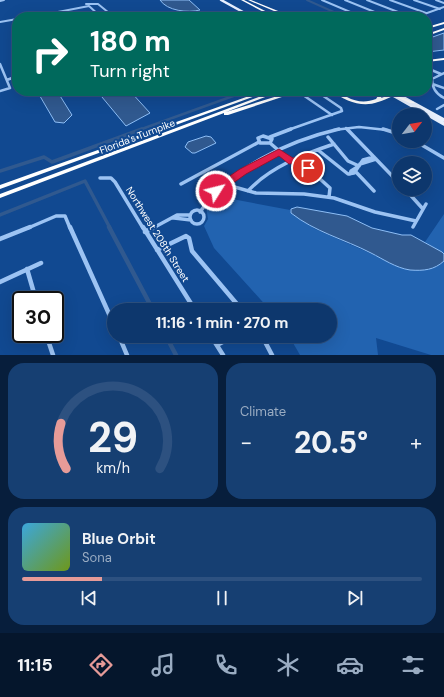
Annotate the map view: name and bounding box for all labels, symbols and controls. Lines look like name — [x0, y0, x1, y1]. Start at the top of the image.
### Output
text: 180 m — [90, 23, 171, 60]
icon: right — [24, 28, 76, 80]
text: Turn right — [90, 59, 170, 83]
north arrow — [392, 108, 432, 148]
map controls — [392, 108, 432, 196]
street label: Florida's Turnpike — [98, 116, 177, 157]
pin — [291, 151, 325, 185]
button: layers — [392, 156, 432, 196]
icon: arrive — [297, 157, 319, 179]
position arrow — [195, 170, 237, 212]
street label: Northwest 208th Street — [123, 184, 192, 284]
speed limit sign: 30 — [12, 291, 64, 343]
text: 11:16 · 1 min · 270 m — [156, 313, 288, 333]
text: Climate — [240, 403, 286, 420]
text: 29 — [88, 411, 138, 465]
text: 20.5° — [294, 423, 368, 462]
text: − — [240, 428, 252, 457]
text: + — [410, 428, 422, 457]
text: km/h — [96, 459, 130, 477]
text: Blue Orbit — [82, 529, 156, 549]
text: Sona — [82, 549, 112, 566]
icon: previous — [78, 587, 100, 609]
icon: pause — [211, 587, 233, 609]
icon: next — [344, 587, 366, 609]
icon: directions — [87, 651, 115, 679]
icon: music — [149, 651, 177, 679]
icon: phone — [212, 651, 240, 679]
icon: climate — [274, 651, 302, 679]
icon: car — [336, 651, 364, 679]
icon: filters — [399, 651, 427, 679]
text: 11:15 — [17, 653, 53, 677]

